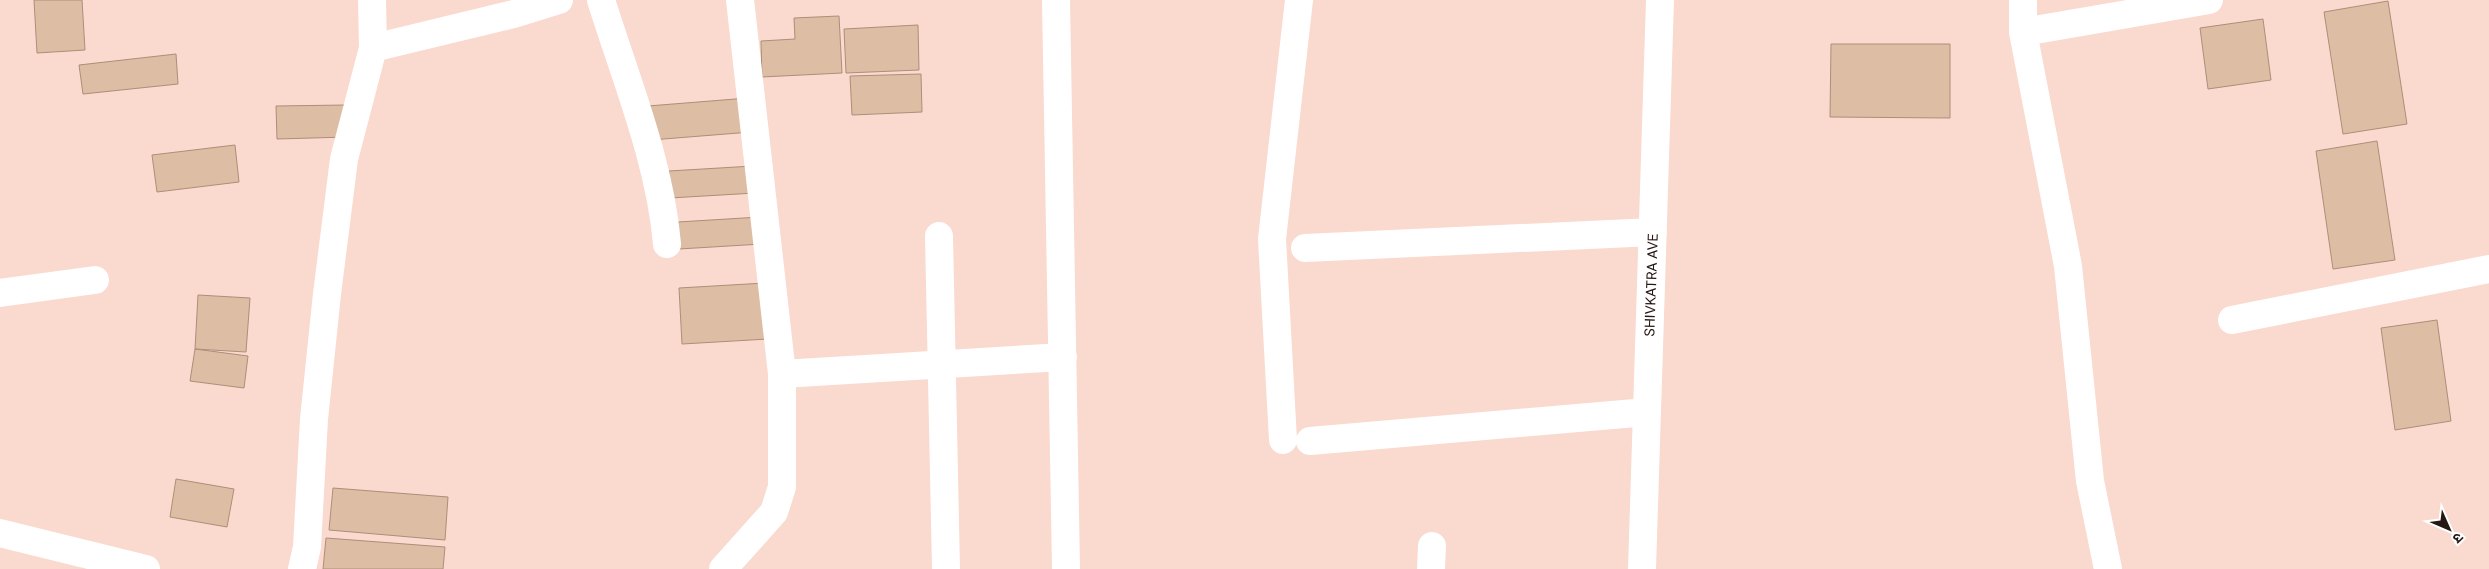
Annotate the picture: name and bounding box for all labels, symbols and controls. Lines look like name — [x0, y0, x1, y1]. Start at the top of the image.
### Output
street label: SHIVKATRA AVE — [1641, 233, 1661, 337]
north arrow — [2424, 504, 2474, 554]
text: उ — [2449, 530, 2467, 547]

